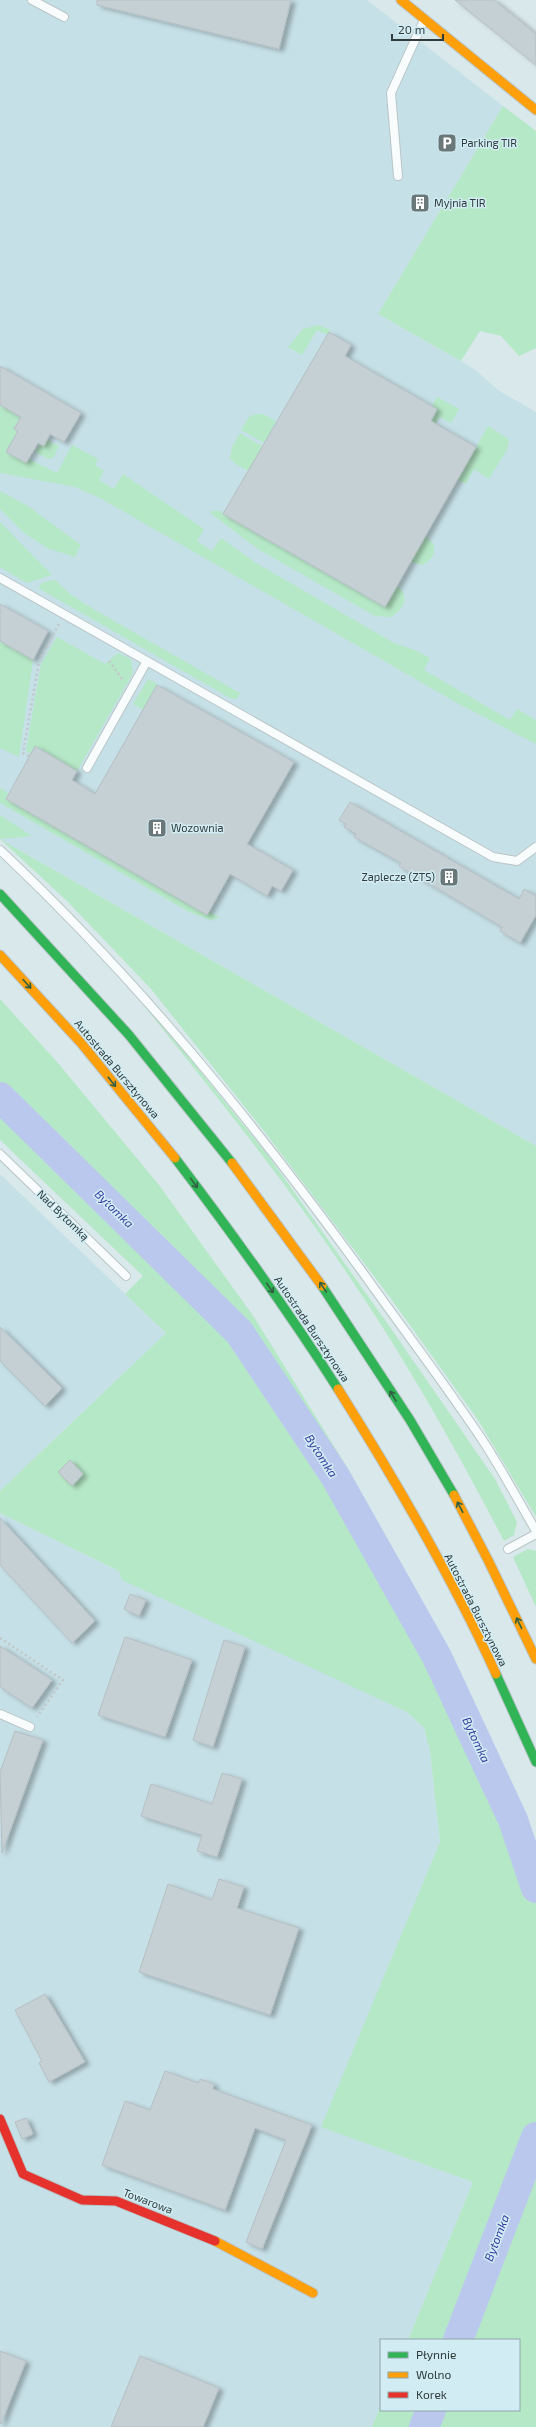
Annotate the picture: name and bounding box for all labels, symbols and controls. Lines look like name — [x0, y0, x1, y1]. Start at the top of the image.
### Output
scale bar — [392, 16, 443, 42]
text: 20 m — [398, 22, 425, 36]
parking icon: Parking TIR — [436, 132, 458, 154]
place label: Parking TIR — [461, 136, 517, 149]
building icon: Myjnia TIR — [409, 192, 431, 214]
place label: Myjnia TIR — [434, 196, 486, 210]
building icon: Wozownia — [146, 817, 168, 839]
place label: Wozownia — [171, 821, 224, 834]
building icon: Zaplecze (ZTS) — [438, 866, 460, 888]
place label: Zaplecze (ZTS) — [361, 870, 435, 883]
one-way arrow — [22, 979, 31, 989]
street label: Autostrada Bursztynowa — [72, 1017, 163, 1121]
one-way arrow — [108, 1076, 117, 1087]
one-way arrow — [190, 1177, 198, 1188]
water label: Bytomka — [92, 1186, 137, 1231]
street label: Nad Bytomką — [35, 1187, 92, 1243]
street label: Autostrada Bursztynowa — [272, 1273, 353, 1384]
one-way arrow — [266, 1282, 274, 1293]
one-way arrow — [319, 1282, 327, 1293]
one-way arrow — [389, 1391, 397, 1402]
water label: Bytomka — [302, 1431, 341, 1480]
one-way arrow — [456, 1502, 463, 1514]
street label: Autostrada Bursztynowa — [442, 1551, 511, 1668]
one-way arrow — [515, 1618, 522, 1630]
water label: Bytomka — [459, 1715, 494, 1765]
street label: Towarowa — [122, 2185, 175, 2216]
water label: Bytomka — [481, 2212, 512, 2263]
legend — [380, 2339, 520, 2411]
text: Płynnie — [416, 2347, 456, 2361]
text: Wolno — [416, 2367, 452, 2381]
text: Korek — [416, 2387, 447, 2401]

